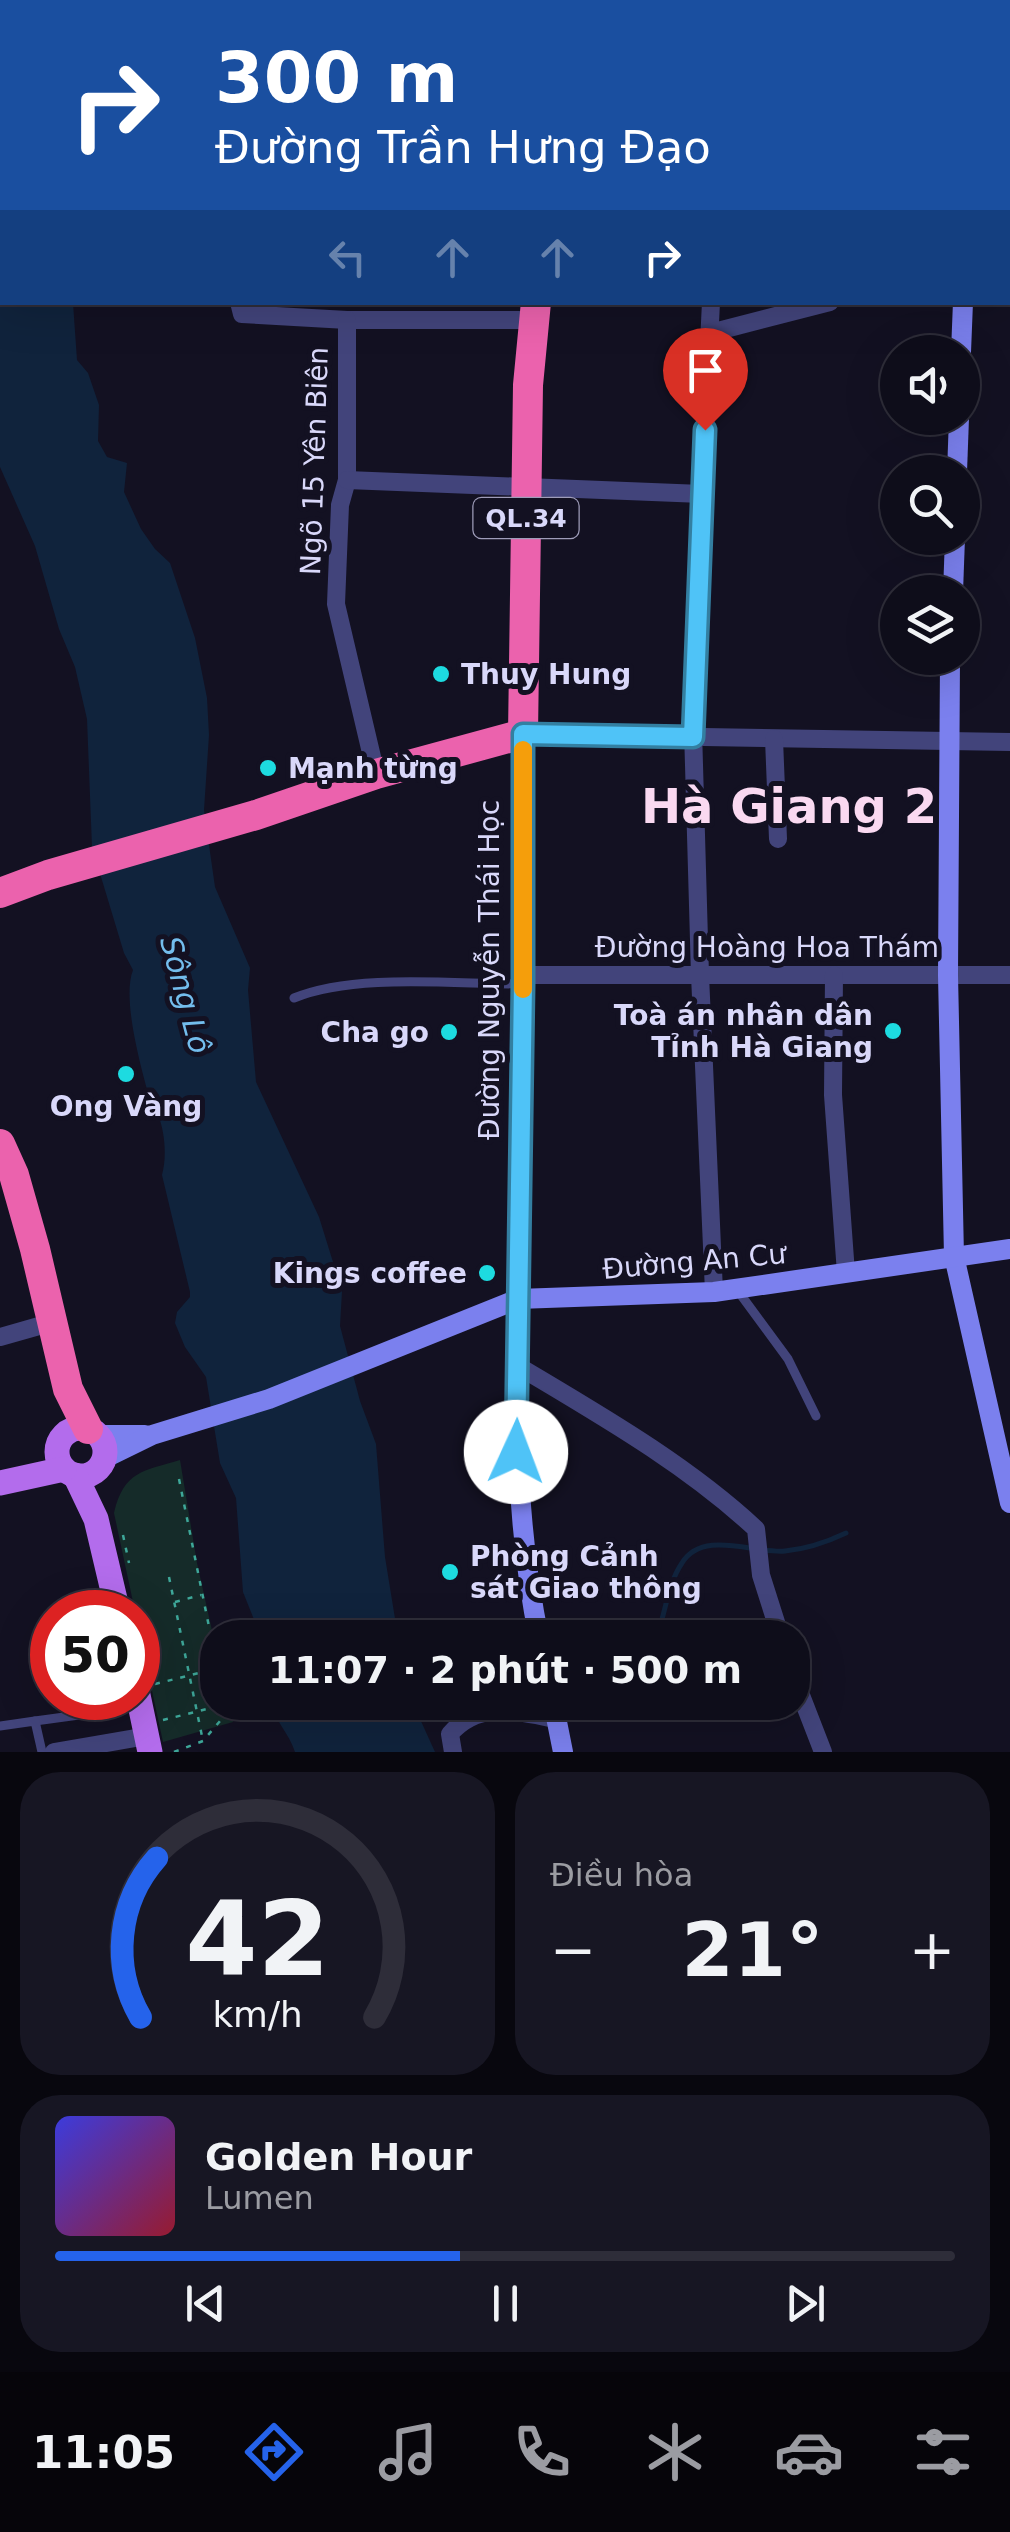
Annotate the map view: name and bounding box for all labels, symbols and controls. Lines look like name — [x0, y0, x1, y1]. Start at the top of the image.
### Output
text: 300 m — [215, 37, 458, 119]
icon: right — [50, 40, 180, 170]
text: Đường Trần Hưng Đạo — [215, 121, 711, 174]
icon: left — [320, 230, 375, 285]
icon: ahead — [425, 230, 480, 285]
icon: ahead — [530, 230, 585, 285]
icon: right — [635, 230, 690, 285]
pin — [663, 328, 748, 431]
map controls — [880, 335, 980, 675]
button: sound — [880, 335, 980, 435]
icon: arrive — [678, 343, 733, 398]
street label: Ngõ 15 Yên Biên — [294, 346, 335, 576]
button: search — [880, 455, 980, 555]
road number: QL.34 — [474, 498, 578, 538]
button: layers — [880, 575, 980, 675]
place label: Thuy Hung — [461, 658, 631, 691]
marker: Thuy Hung — [430, 663, 452, 685]
place label: Mạnh từng — [288, 752, 458, 785]
marker: Mạnh từng — [257, 757, 279, 779]
district label: Hà Giang 2 — [641, 778, 937, 834]
street label: Đường Nguyễn Thái Học — [473, 800, 506, 1140]
street label: Đường Hoàng Hoa Thám — [595, 931, 939, 964]
water label: Sông Lô — [153, 932, 218, 1057]
place label: Toà án nhân dân Tỉnh Hà Giang — [614, 999, 873, 1064]
place label: Cha go — [321, 1016, 429, 1049]
marker: Toà án nhân dân Tỉnh Hà Giang — [882, 1020, 904, 1042]
marker: Cha go — [438, 1021, 460, 1043]
marker: Ong Vàng — [115, 1063, 137, 1085]
place label: Ong Vàng — [50, 1090, 202, 1123]
street label: Đường An Cư — [601, 1237, 788, 1286]
place label: Kings coffee — [273, 1257, 467, 1290]
marker: Kings coffee — [476, 1262, 498, 1284]
position arrow — [464, 1400, 568, 1504]
place label: Phòng Cảnh sát Giao thông — [470, 1540, 702, 1605]
marker: Phòng Cảnh sát Giao thông — [439, 1561, 461, 1583]
speed limit sign: 50 — [30, 1590, 160, 1720]
text: 11:07 · 2 phút · 500 m — [268, 1648, 742, 1692]
text: Điều hòa — [550, 1856, 693, 1894]
text: 42 — [185, 1878, 330, 2000]
text: 21° — [682, 1906, 823, 1994]
text: − — [550, 1918, 596, 1982]
text: + — [909, 1918, 955, 1982]
text: km/h — [212, 1994, 303, 2035]
text: Golden Hour — [205, 2135, 472, 2179]
text: Lumen — [205, 2179, 314, 2217]
icon: previous — [178, 2276, 233, 2331]
icon: pause — [478, 2276, 533, 2331]
icon: next — [778, 2276, 833, 2331]
icon: directions — [239, 2417, 309, 2487]
icon: music — [373, 2417, 443, 2487]
icon: phone — [507, 2417, 577, 2487]
icon: climate — [640, 2417, 710, 2487]
icon: car — [774, 2417, 844, 2487]
icon: filters — [908, 2417, 978, 2487]
text: 11:05 — [32, 2426, 175, 2479]

